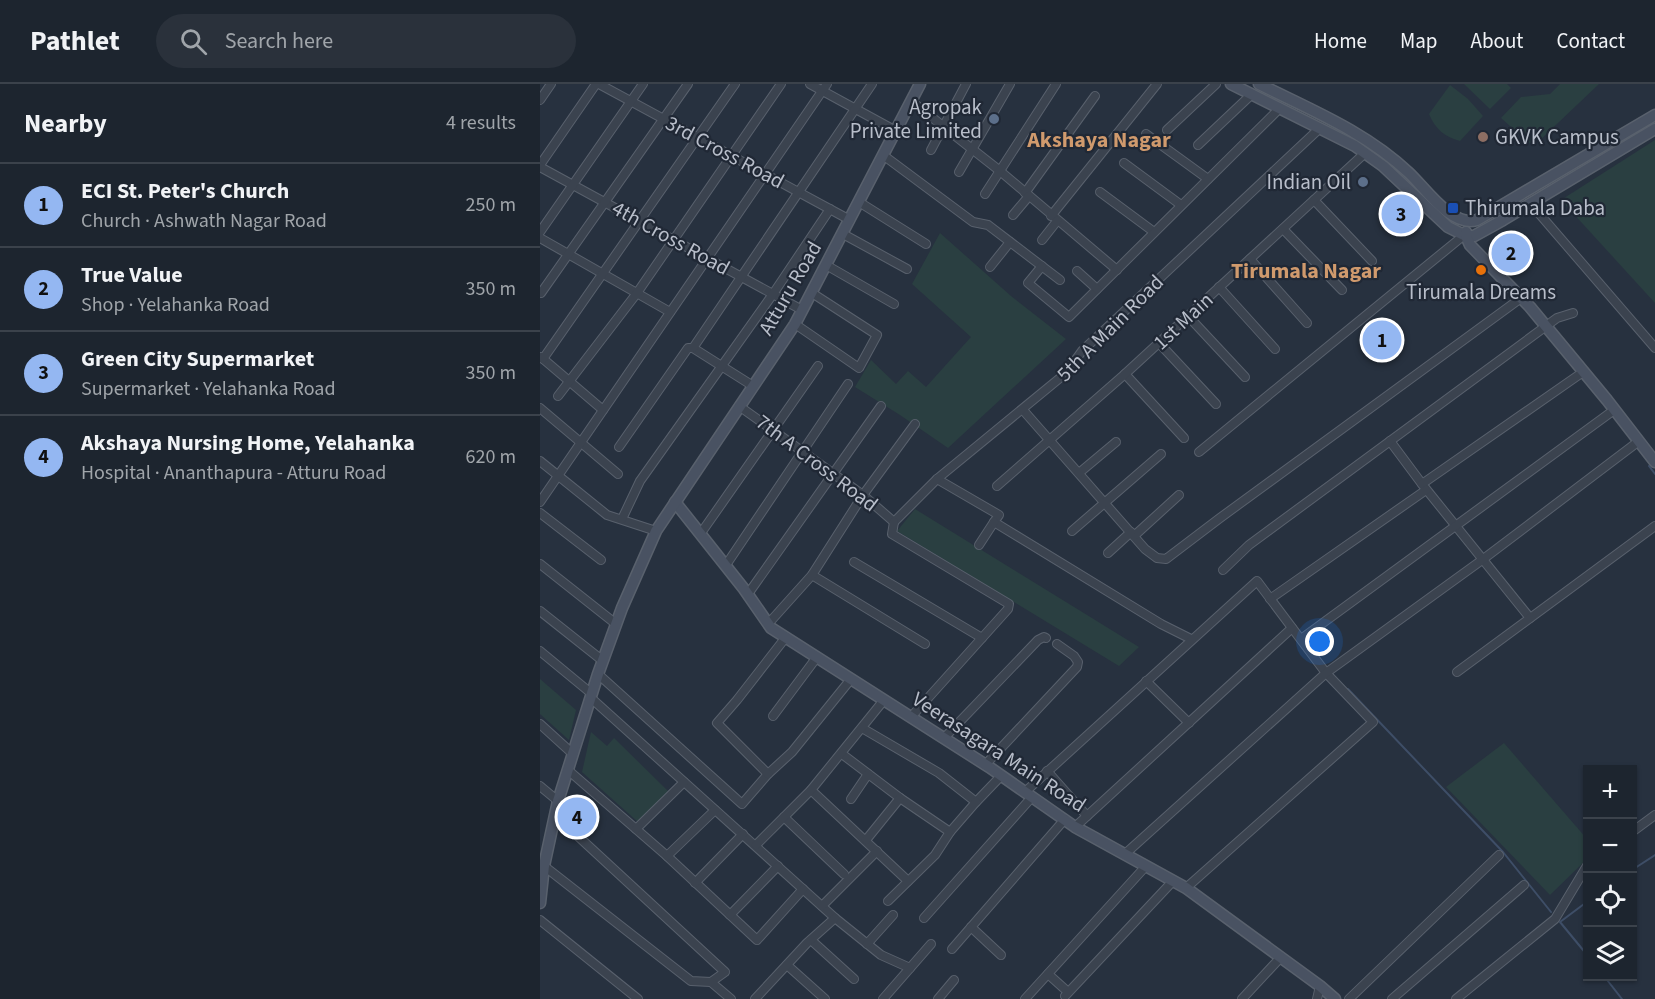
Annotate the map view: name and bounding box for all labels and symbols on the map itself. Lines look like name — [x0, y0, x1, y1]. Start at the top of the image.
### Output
place label: Agropak Private Limited — [850, 92, 983, 146]
street label: 3rd Cross Road — [660, 108, 790, 196]
marker: Agropak Private Limited — [987, 112, 1001, 126]
place label: GKVK Campus — [1495, 122, 1619, 152]
district label: Akshaya Nagar — [1026, 124, 1171, 156]
marker: GKVK Campus — [1476, 130, 1490, 144]
place label: Indian Oil — [1266, 167, 1351, 197]
marker: Indian Oil — [1356, 175, 1370, 189]
pin: 3 — [1382, 192, 1420, 236]
street label: 4th Cross Road — [607, 193, 735, 283]
place label: Thirumala Daba — [1465, 193, 1605, 223]
marker: Thirumala Daba — [1446, 201, 1460, 215]
pin: 2 — [1492, 230, 1530, 276]
street label: Atturu Road — [751, 235, 829, 341]
district label: Tirumala Nagar — [1231, 255, 1381, 287]
marker: Tirumala Dreams — [1474, 263, 1488, 277]
street label: 5th A Main Road — [1050, 268, 1170, 388]
place label: Tirumala Dreams — [1406, 277, 1556, 307]
street label: 1st Main — [1146, 285, 1220, 357]
pin: 1 — [1362, 318, 1402, 362]
street label: 7th A Cross Road — [750, 407, 884, 519]
your location — [1305, 627, 1334, 656]
street label: Veerasagara Main Road — [906, 684, 1092, 820]
pin: 4 — [558, 794, 597, 840]

